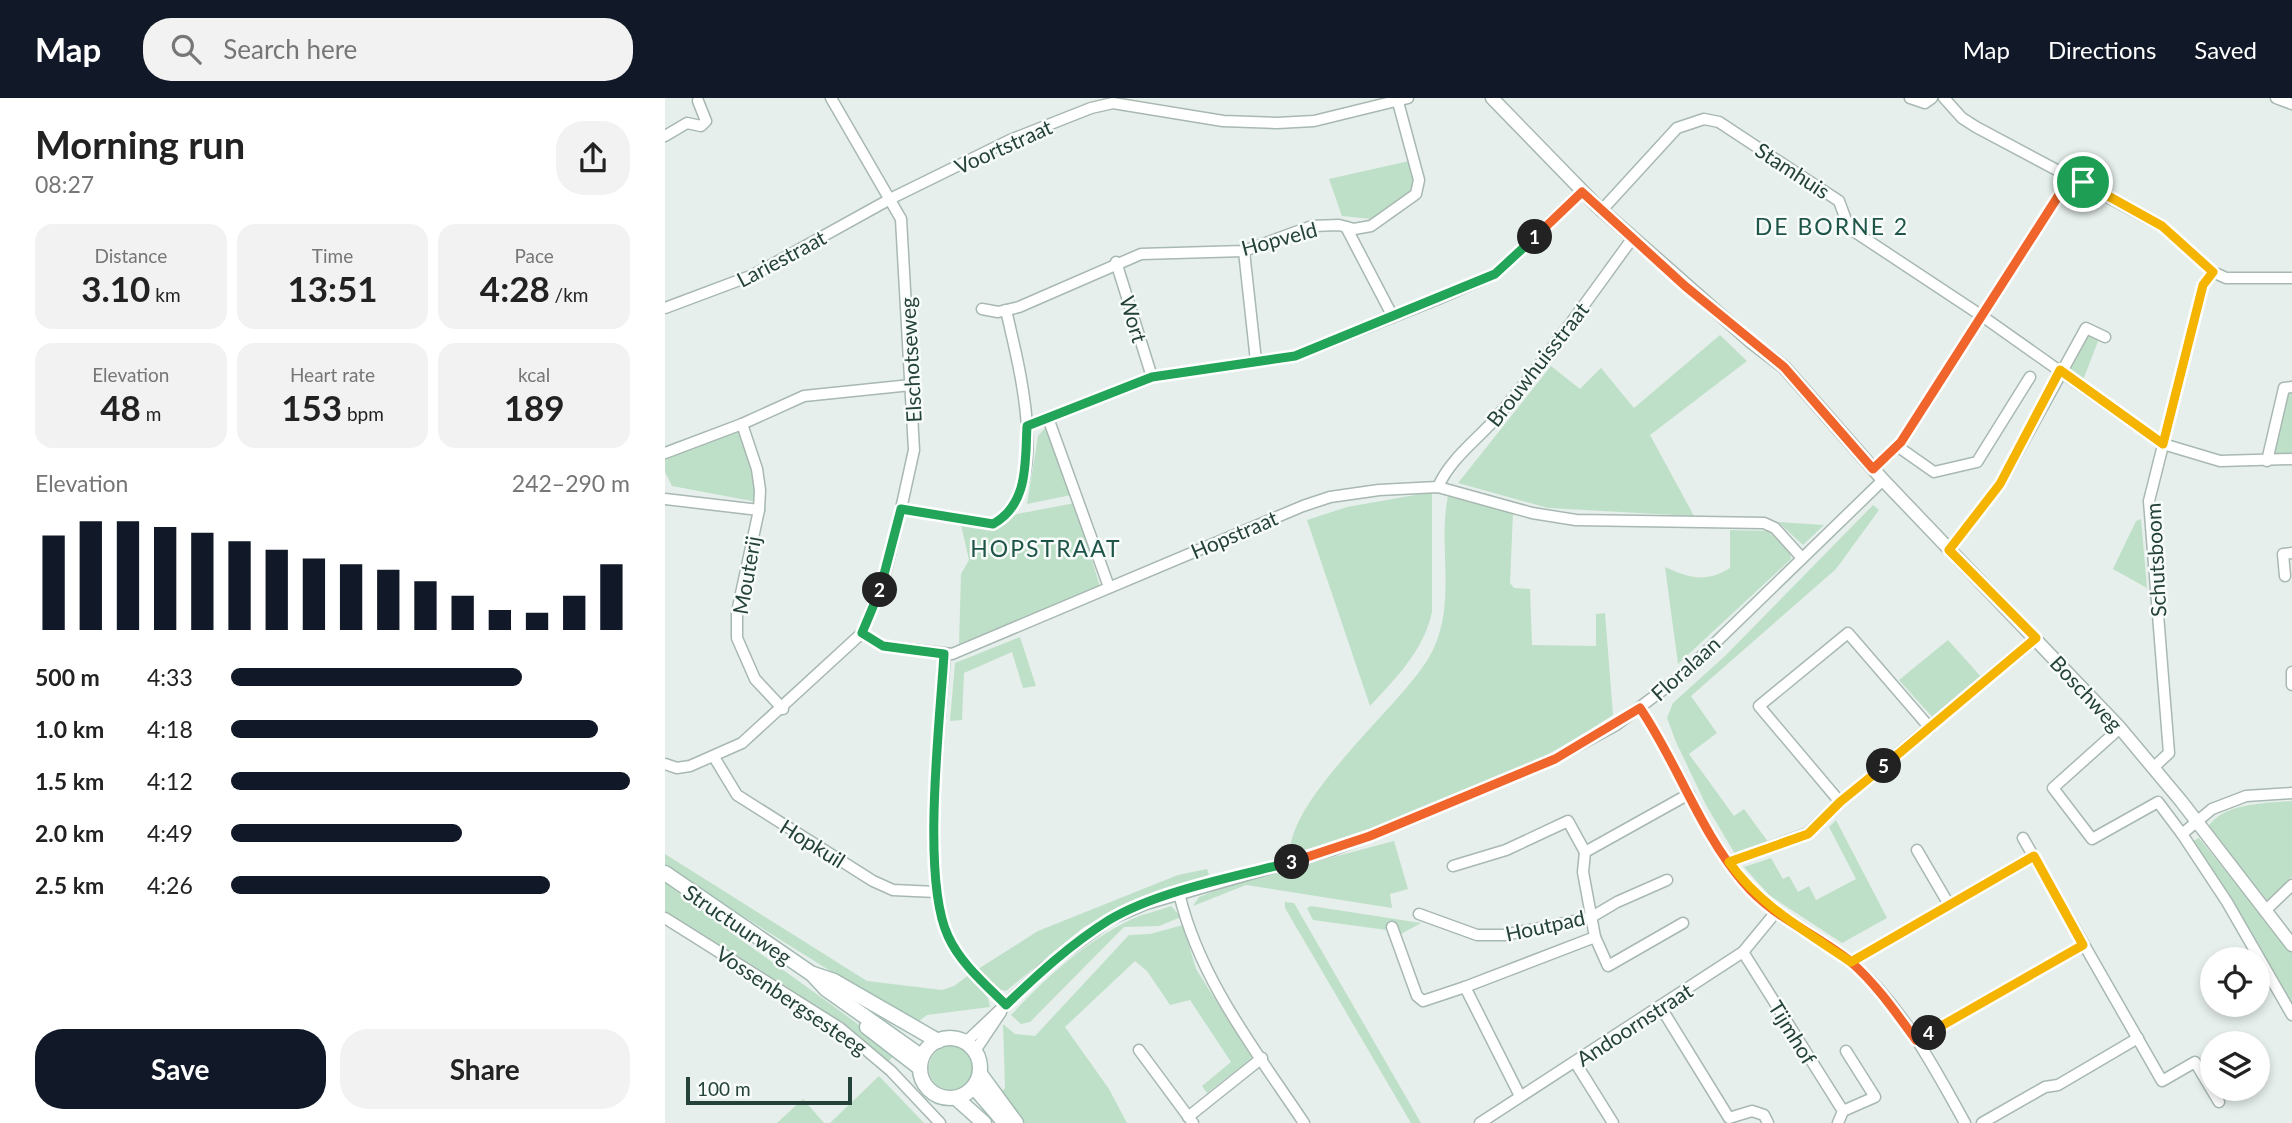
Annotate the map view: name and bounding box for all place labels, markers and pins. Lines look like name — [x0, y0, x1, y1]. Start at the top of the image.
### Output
pin — [2053, 152, 2113, 212]
pin: 1 — [1517, 220, 1553, 254]
pin: 2 — [863, 573, 897, 608]
pin: 5 — [1867, 748, 1901, 784]
pin: 3 — [1275, 844, 1309, 880]
pin: 4 — [1911, 1016, 1947, 1051]

